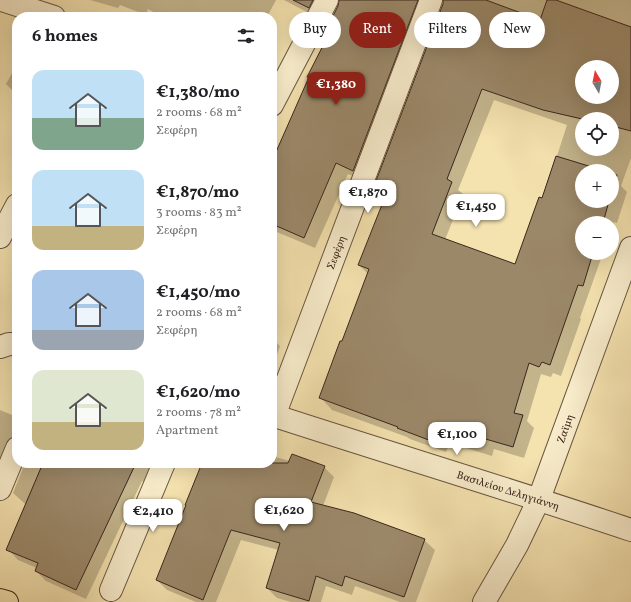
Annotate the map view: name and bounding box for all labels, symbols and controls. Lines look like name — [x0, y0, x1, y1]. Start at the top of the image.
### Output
chip: Buy — [289, 12, 341, 48]
chip: Rent — [349, 12, 406, 48]
chip: Filters — [414, 12, 481, 48]
chip: New — [489, 12, 545, 48]
text: 6 homes — [32, 25, 98, 48]
icon: filters — [235, 25, 257, 47]
north arrow — [575, 60, 619, 104]
map controls — [575, 60, 619, 260]
pin: €1,380 — [303, 72, 369, 106]
text: €1,380 — [316, 76, 356, 94]
text: €1,380/mo — [156, 81, 240, 104]
icon: home — [64, 86, 112, 134]
text: 2 rooms · 68 m² — [156, 104, 242, 122]
button: locate — [575, 112, 619, 156]
text: Σεφέρη — [156, 122, 198, 140]
button: + — [575, 164, 619, 208]
pin: €1,870 — [335, 180, 401, 214]
text: €1,870/mo — [156, 181, 239, 204]
text: €1,870 — [348, 184, 388, 202]
icon: home — [64, 186, 112, 234]
pin: €1,450 — [443, 194, 509, 228]
text: €1,450 — [456, 198, 496, 216]
text: 3 rooms · 83 m² — [156, 204, 242, 222]
button: − — [575, 216, 619, 260]
text: Σεφέρη — [156, 222, 198, 240]
street label: Σεφέρη — [324, 234, 350, 272]
text: €1,450/mo — [156, 281, 240, 304]
icon: home — [64, 286, 112, 334]
text: 2 rooms · 68 m² — [156, 304, 242, 322]
text: Σεφέρη — [156, 322, 198, 340]
text: €1,620/mo — [156, 381, 240, 404]
icon: home — [64, 386, 112, 434]
text: 2 rooms · 78 m² — [156, 404, 241, 422]
street label: Ζαϊμη — [554, 412, 578, 446]
text: Apartment — [156, 422, 219, 440]
pin: €1,100 — [424, 422, 490, 456]
text: €1,100 — [437, 426, 477, 444]
street label: Βασιλείου Δεληγιάννη — [455, 468, 561, 515]
pin: €1,620 — [251, 498, 317, 532]
pin: €2,410 — [120, 499, 186, 533]
text: €1,620 — [264, 502, 304, 520]
text: €2,410 — [132, 503, 174, 521]

